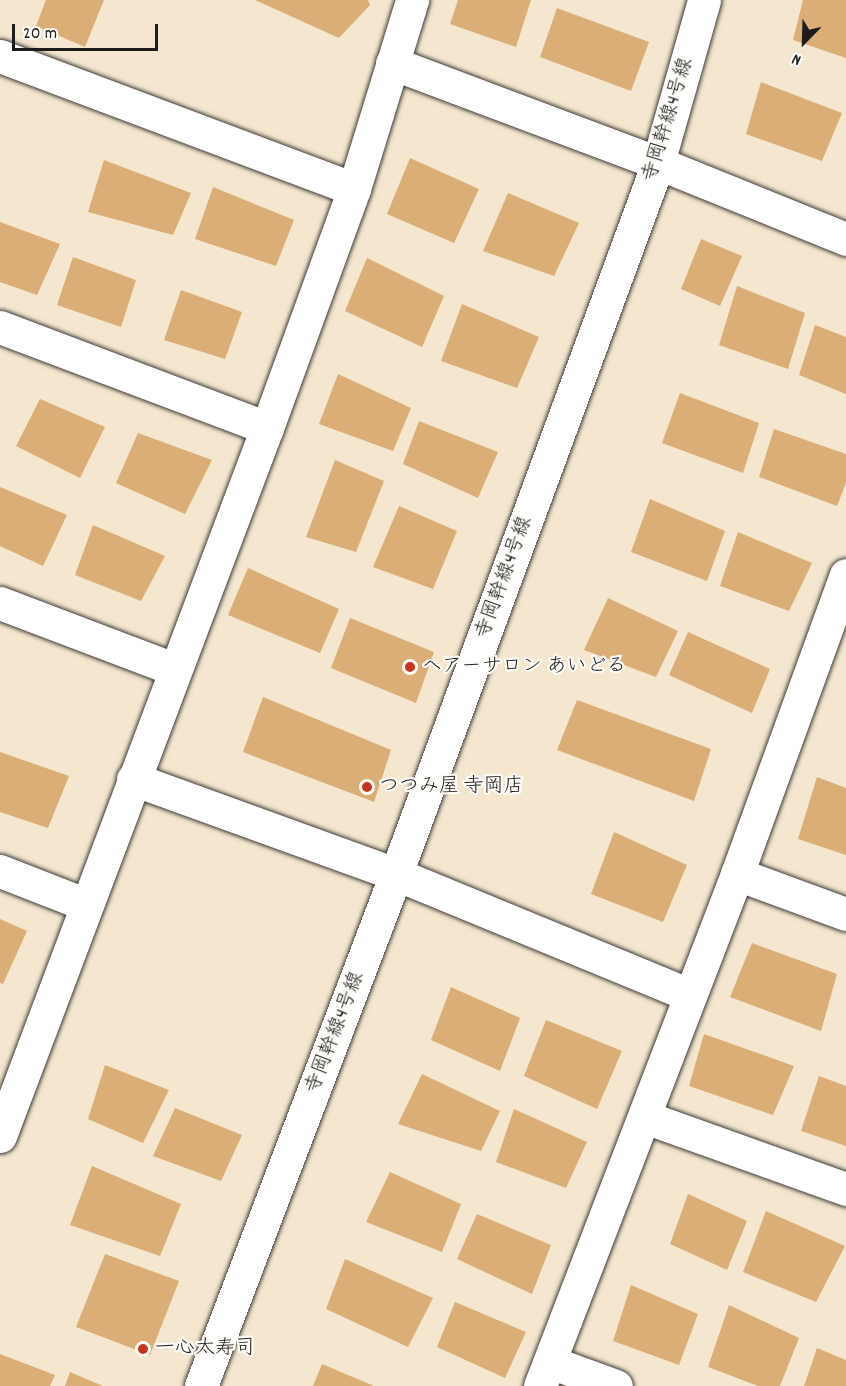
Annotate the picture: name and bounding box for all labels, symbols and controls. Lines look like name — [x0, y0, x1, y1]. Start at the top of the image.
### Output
scale bar — [15, 12, 160, 50]
north arrow — [774, 12, 834, 72]
text: 20 m — [23, 22, 57, 47]
text: N — [789, 47, 805, 71]
street label: 寺岡幹線4号線 — [639, 55, 699, 185]
street label: 寺岡幹線4号線 — [472, 514, 538, 642]
place label: ヘアーサロン あいどる — [422, 655, 626, 679]
marker: ヘアーサロン あいどる — [403, 660, 417, 674]
place label: つつみ屋 寺岡店 — [379, 775, 524, 799]
marker: つつみ屋 寺岡店 — [360, 780, 374, 794]
street label: 寺岡幹線4号線 — [302, 969, 370, 1097]
place label: 一心太寿司 — [155, 1337, 255, 1361]
marker: 一心太寿司 — [136, 1342, 150, 1356]

